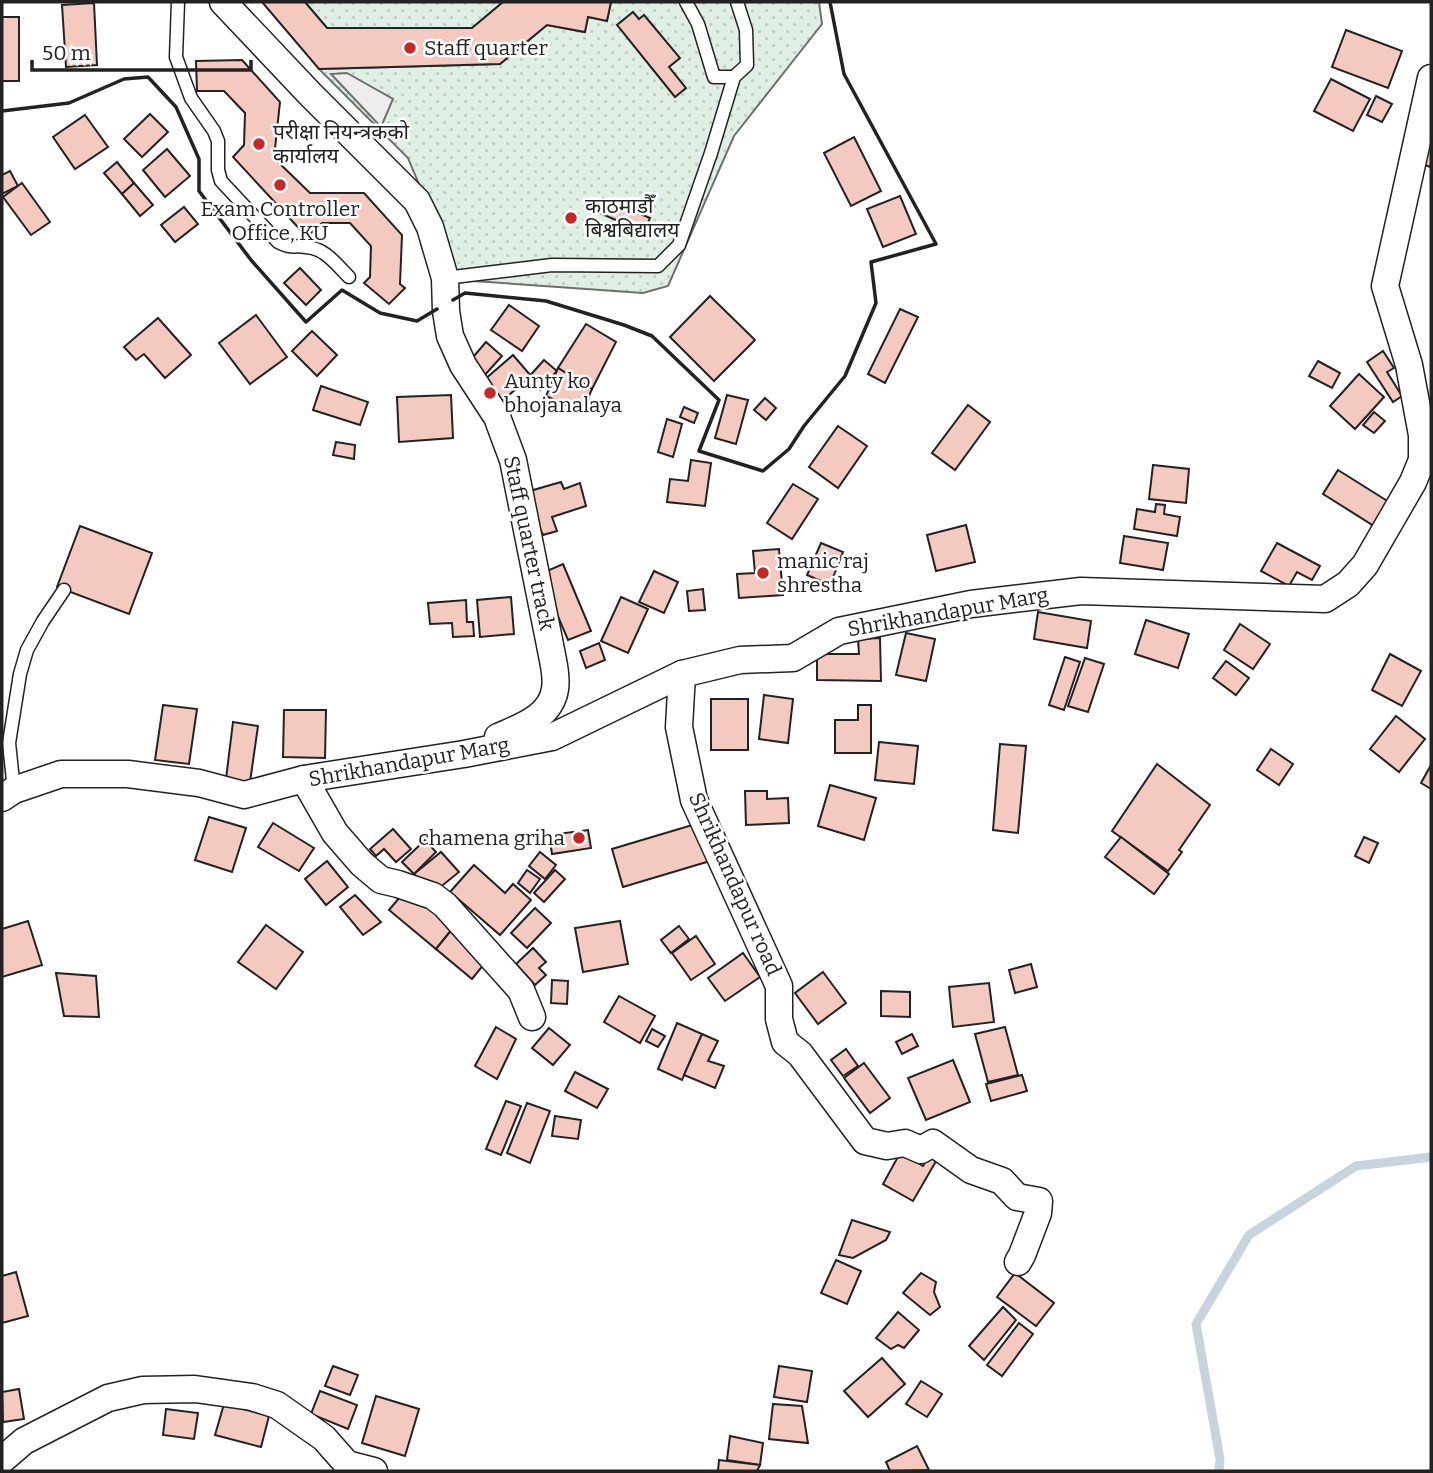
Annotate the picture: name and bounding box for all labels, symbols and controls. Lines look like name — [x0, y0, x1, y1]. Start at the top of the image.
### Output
scale bar — [32, 28, 250, 72]
place label: Staff quarter — [424, 35, 548, 61]
text: 50 m — [42, 40, 91, 66]
marker: Staff quarter — [402, 40, 418, 56]
place label: परीक्षा नियन्त्रकको कार्यालय — [273, 119, 410, 169]
marker: परीक्षा नियन्त्रकको कार्यालय — [251, 136, 267, 152]
marker: Exam Controller Office, KU — [272, 177, 288, 193]
place label: काठमाडौँ बिश्वबिद्यालय — [585, 193, 680, 243]
place label: Exam Controller Office, KU — [201, 196, 359, 246]
marker: काठमाडौँ बिश्वबिद्यालय — [563, 210, 579, 226]
place label: Aunty ko bhojanalaya — [504, 368, 622, 418]
marker: Aunty ko bhojanalaya — [482, 385, 498, 401]
street label: Staff quarter track — [498, 453, 560, 633]
place label: manic raj shrestha — [777, 548, 869, 598]
marker: manic raj shrestha — [755, 565, 771, 581]
street label: Shrikhandapur Marg — [846, 581, 1051, 642]
street label: Shrikhandapur Marg — [307, 731, 512, 792]
street label: Shrikhandapur road — [683, 788, 787, 980]
place label: chamena griha — [418, 825, 565, 851]
marker: chamena griha — [571, 830, 587, 846]

